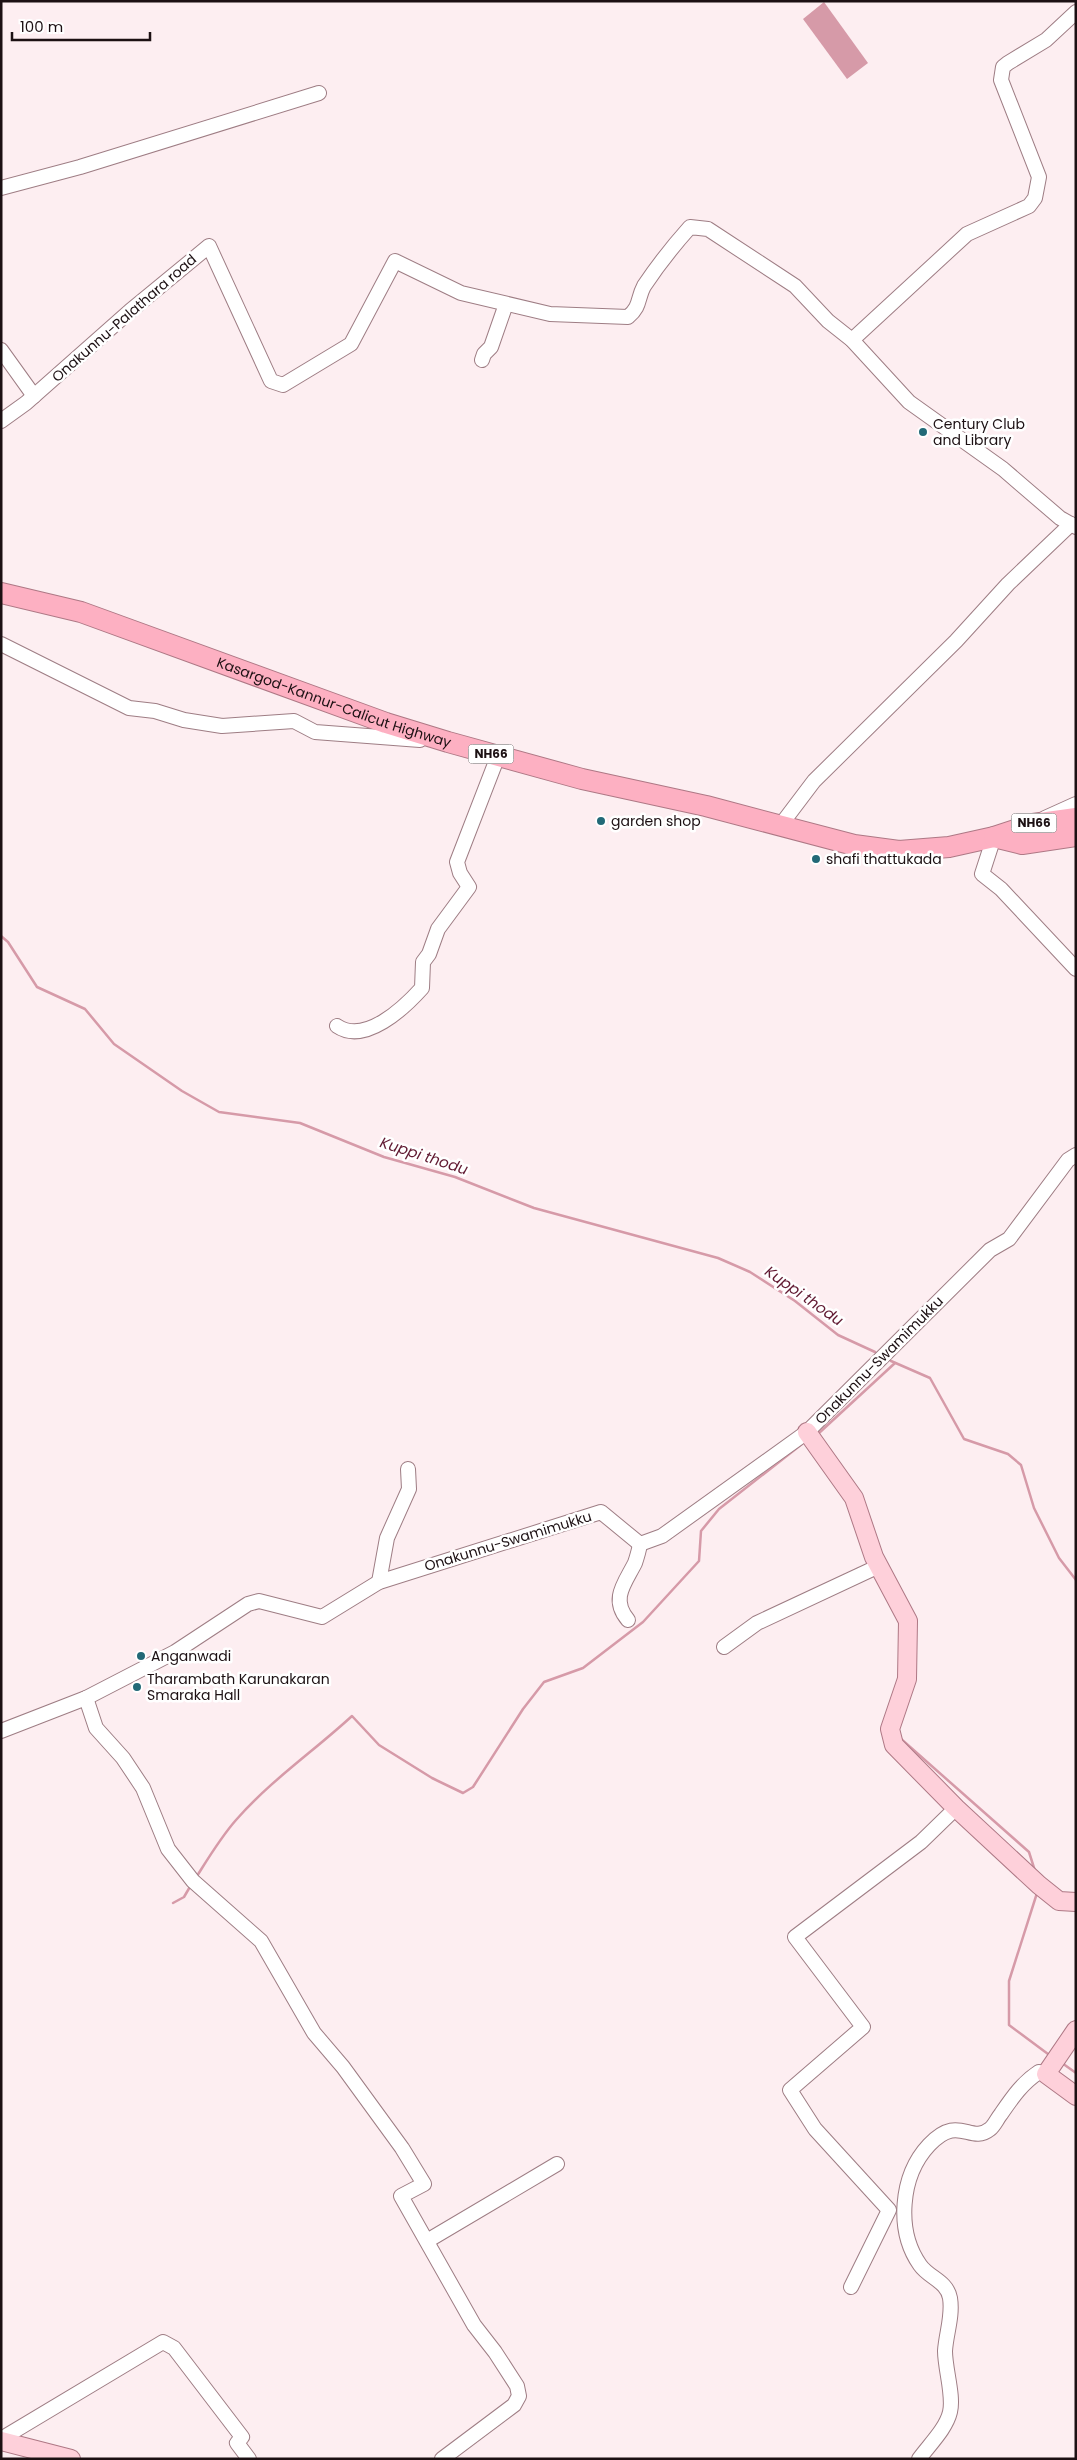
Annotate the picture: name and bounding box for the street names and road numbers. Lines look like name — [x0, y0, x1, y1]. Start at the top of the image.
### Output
street label: Onakunnu-Palathara road — [47, 250, 201, 386]
street label: Kasargod-Kannur-Calicut Highway — [214, 652, 454, 752]
road number: NH66 — [468, 744, 514, 764]
road number: NH66 — [1012, 814, 1056, 832]
street label: Onakunnu-Swamimukku — [810, 1291, 948, 1429]
street label: Onakunnu-Swamimukku — [422, 1506, 594, 1576]

